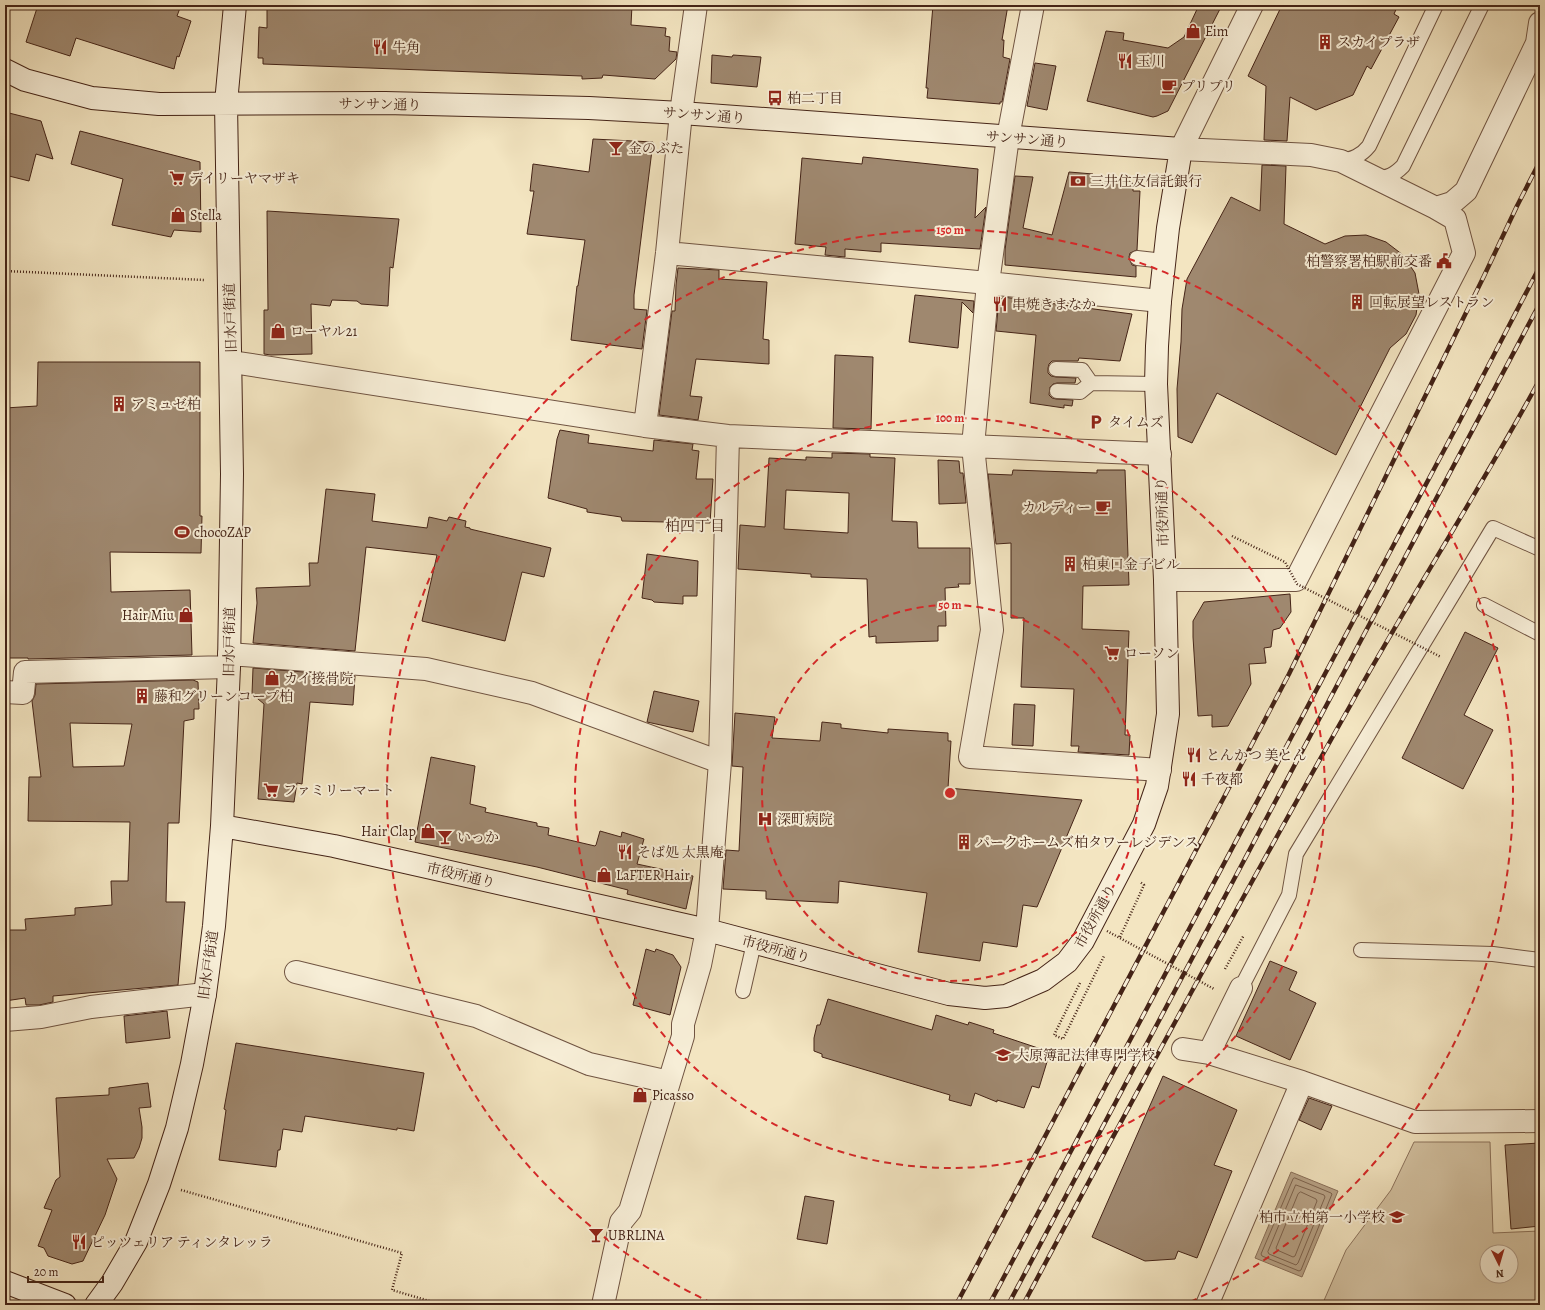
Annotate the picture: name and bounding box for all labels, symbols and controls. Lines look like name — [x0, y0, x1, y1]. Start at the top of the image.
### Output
shop icon: Eim — [1184, 22, 1202, 40]
place label: Eim — [1205, 22, 1229, 41]
building icon: スカイプラザ — [1316, 33, 1334, 51]
place label: スカイプラザ — [1337, 33, 1420, 52]
restaurant icon: 牛角 — [371, 38, 389, 56]
place label: 牛角 — [392, 38, 420, 57]
restaurant icon: 玉川 — [1116, 52, 1134, 70]
place label: 玉川 — [1137, 52, 1165, 71]
cafe icon: プリプリ — [1160, 77, 1178, 95]
place label: プリプリ — [1181, 77, 1236, 96]
bus stop icon: 柏二丁目 — [766, 89, 784, 107]
place label: 柏二丁目 — [787, 89, 843, 108]
street label: サンサン通り — [339, 94, 421, 115]
street label: サンサン通り — [662, 103, 746, 128]
street label: サンサン通り — [985, 127, 1069, 152]
bar icon: 金のぶた — [607, 139, 625, 157]
place label: 金のぶた — [628, 139, 684, 158]
supermarket icon: デイリーヤマザキ — [168, 169, 186, 187]
place label: デイリーヤマザキ — [189, 169, 300, 188]
bank icon: 三井住友信託銀行 — [1069, 172, 1087, 190]
place label: 三井住友信託銀行 — [1090, 172, 1202, 191]
shop icon: Stella — [169, 206, 187, 224]
place label: Stella — [190, 206, 222, 225]
text: 150 m — [936, 222, 964, 238]
place label: 柏警察署柏駅前交番 — [1306, 252, 1432, 271]
public building icon: 柏警察署柏駅前交番 — [1435, 252, 1453, 270]
street label: 旧水戸街道 — [220, 283, 241, 353]
building icon: 回転展望レストラン — [1348, 293, 1366, 311]
place label: 回転展望レストラン — [1369, 293, 1495, 312]
restaurant icon: 串焼きまなか — [991, 295, 1009, 313]
place label: 串焼きまなか — [1012, 295, 1096, 314]
shop icon: ローヤル21 — [269, 322, 287, 340]
place label: ローヤル21 — [290, 322, 358, 341]
building icon: アミュゼ柏 — [110, 395, 128, 413]
place label: アミュゼ柏 — [131, 395, 201, 414]
text: 100 m — [936, 410, 964, 426]
parking icon: タイムズ — [1087, 413, 1105, 431]
place label: タイムズ — [1108, 413, 1164, 432]
street label: 市役所通り — [1152, 477, 1173, 547]
place label: カルディー — [1022, 498, 1091, 517]
cafe icon: カルディー — [1094, 498, 1112, 516]
district label: 柏四丁目 — [665, 516, 725, 536]
sports icon: chocoZAP — [173, 523, 191, 541]
place label: chocoZAP — [194, 523, 251, 542]
building icon: 柏東口金子ビル — [1061, 555, 1079, 573]
place label: 柏東口金子ビル — [1082, 555, 1180, 574]
text: 50 m — [938, 597, 962, 613]
place label: Hair Miu — [122, 606, 174, 625]
shop icon: Hair Miu — [177, 606, 195, 624]
street label: 旧水戸街道 — [219, 607, 240, 677]
supermarket icon: ローソン — [1103, 644, 1121, 662]
place label: ローソン — [1124, 644, 1179, 663]
shop icon: カイ接骨院 — [263, 669, 281, 687]
place label: カイ接骨院 — [284, 669, 354, 688]
building icon: 藤和グリーンコープ柏 — [133, 687, 151, 705]
place label: 藤和グリーンコープ柏 — [154, 687, 293, 706]
restaurant icon: とんかつ 美とん — [1185, 746, 1203, 764]
place label: とんかつ 美とん — [1206, 746, 1307, 765]
restaurant icon: 千夜都 — [1180, 770, 1198, 788]
place label: 千夜都 — [1201, 770, 1243, 789]
supermarket icon: ファミリーマート — [262, 781, 280, 799]
place label: ファミリーマート — [283, 781, 395, 800]
centre of rings — [943, 786, 957, 800]
hospital icon: 深町病院 — [756, 810, 774, 828]
place label: 深町病院 — [777, 810, 833, 829]
place label: Hair Clap — [361, 822, 416, 841]
shop icon: Hair Clap — [419, 822, 437, 840]
bar icon: いっか — [436, 828, 454, 846]
place label: いっか — [457, 828, 499, 847]
building icon: パークホームズ柏タワーレジデンス — [955, 833, 973, 851]
place label: パークホームズ柏タワーレジデンス — [976, 833, 1199, 852]
restaurant icon: そば処 太黒庵 — [616, 843, 634, 861]
place label: そば処 太黒庵 — [637, 843, 724, 862]
street label: 市役所通り — [425, 858, 497, 893]
shop icon: LaFTER Hair — [595, 866, 613, 884]
place label: LaFTER Hair — [616, 866, 691, 885]
street label: 市役所通り — [1070, 881, 1121, 951]
street label: 旧水戸街道 — [194, 929, 223, 1001]
street label: 市役所通り — [740, 931, 812, 968]
school or university icon: 大原簿記法律専門学校 — [994, 1046, 1012, 1064]
place label: 大原簿記法律専門学校 — [1015, 1046, 1155, 1065]
shop icon: Picasso — [631, 1086, 649, 1104]
place label: Picasso — [652, 1086, 694, 1105]
place label: 柏市立柏第一小学校 — [1259, 1208, 1385, 1227]
school or university icon: 柏市立柏第一小学校 — [1388, 1208, 1406, 1226]
bar icon: UBRLINA — [587, 1226, 605, 1244]
place label: UBRLINA — [608, 1226, 665, 1245]
restaurant icon: ピッツェリア ティンタレッラ — [70, 1233, 88, 1251]
place label: ピッツェリア ティンタレッラ — [91, 1233, 273, 1252]
north arrow — [1479, 1244, 1519, 1284]
scale bar — [28, 1258, 103, 1284]
text: 20 m — [34, 1264, 58, 1280]
text: N — [1495, 1266, 1504, 1281]

